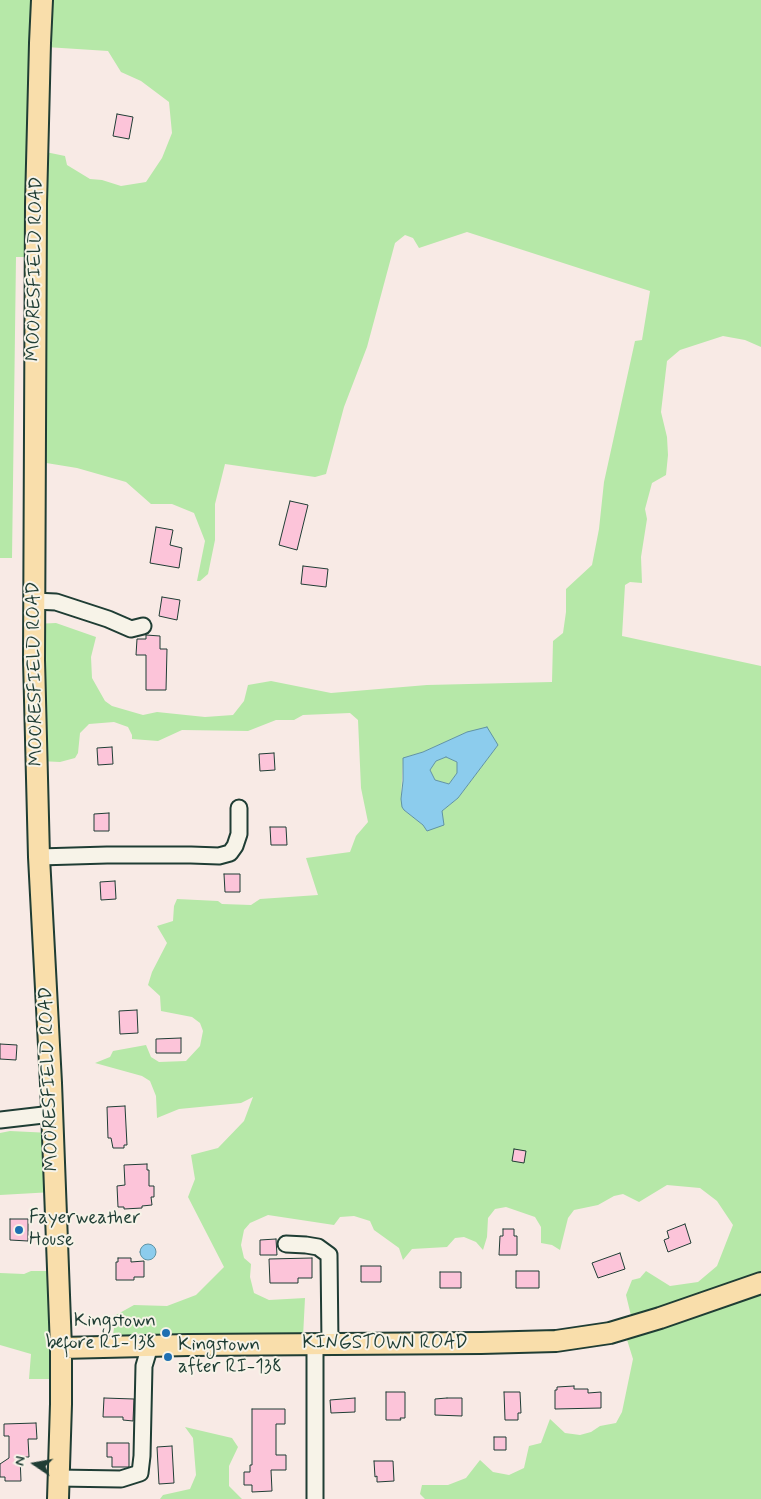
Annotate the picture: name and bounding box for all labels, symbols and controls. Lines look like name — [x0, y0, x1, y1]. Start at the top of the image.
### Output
street label: MOORESFIELD ROAD — [23, 176, 49, 362]
street label: MOORESFIELD ROAD — [23, 581, 49, 767]
street label: MOORESFIELD ROAD — [35, 986, 65, 1172]
place label: Fayerweather House — [29, 1208, 140, 1252]
marker: Fayerweather House — [13, 1224, 25, 1236]
place label: Kingstown before RI-138 — [45, 1311, 156, 1355]
marker: Kingstown before RI-138 — [160, 1327, 172, 1339]
street label: KINGSTOWN ROAD — [302, 1333, 468, 1355]
place label: Kingstown after RI-138 — [178, 1335, 282, 1379]
marker: Kingstown after RI-138 — [162, 1351, 174, 1363]
north arrow — [10, 1439, 60, 1489]
text: N — [11, 1454, 30, 1467]

